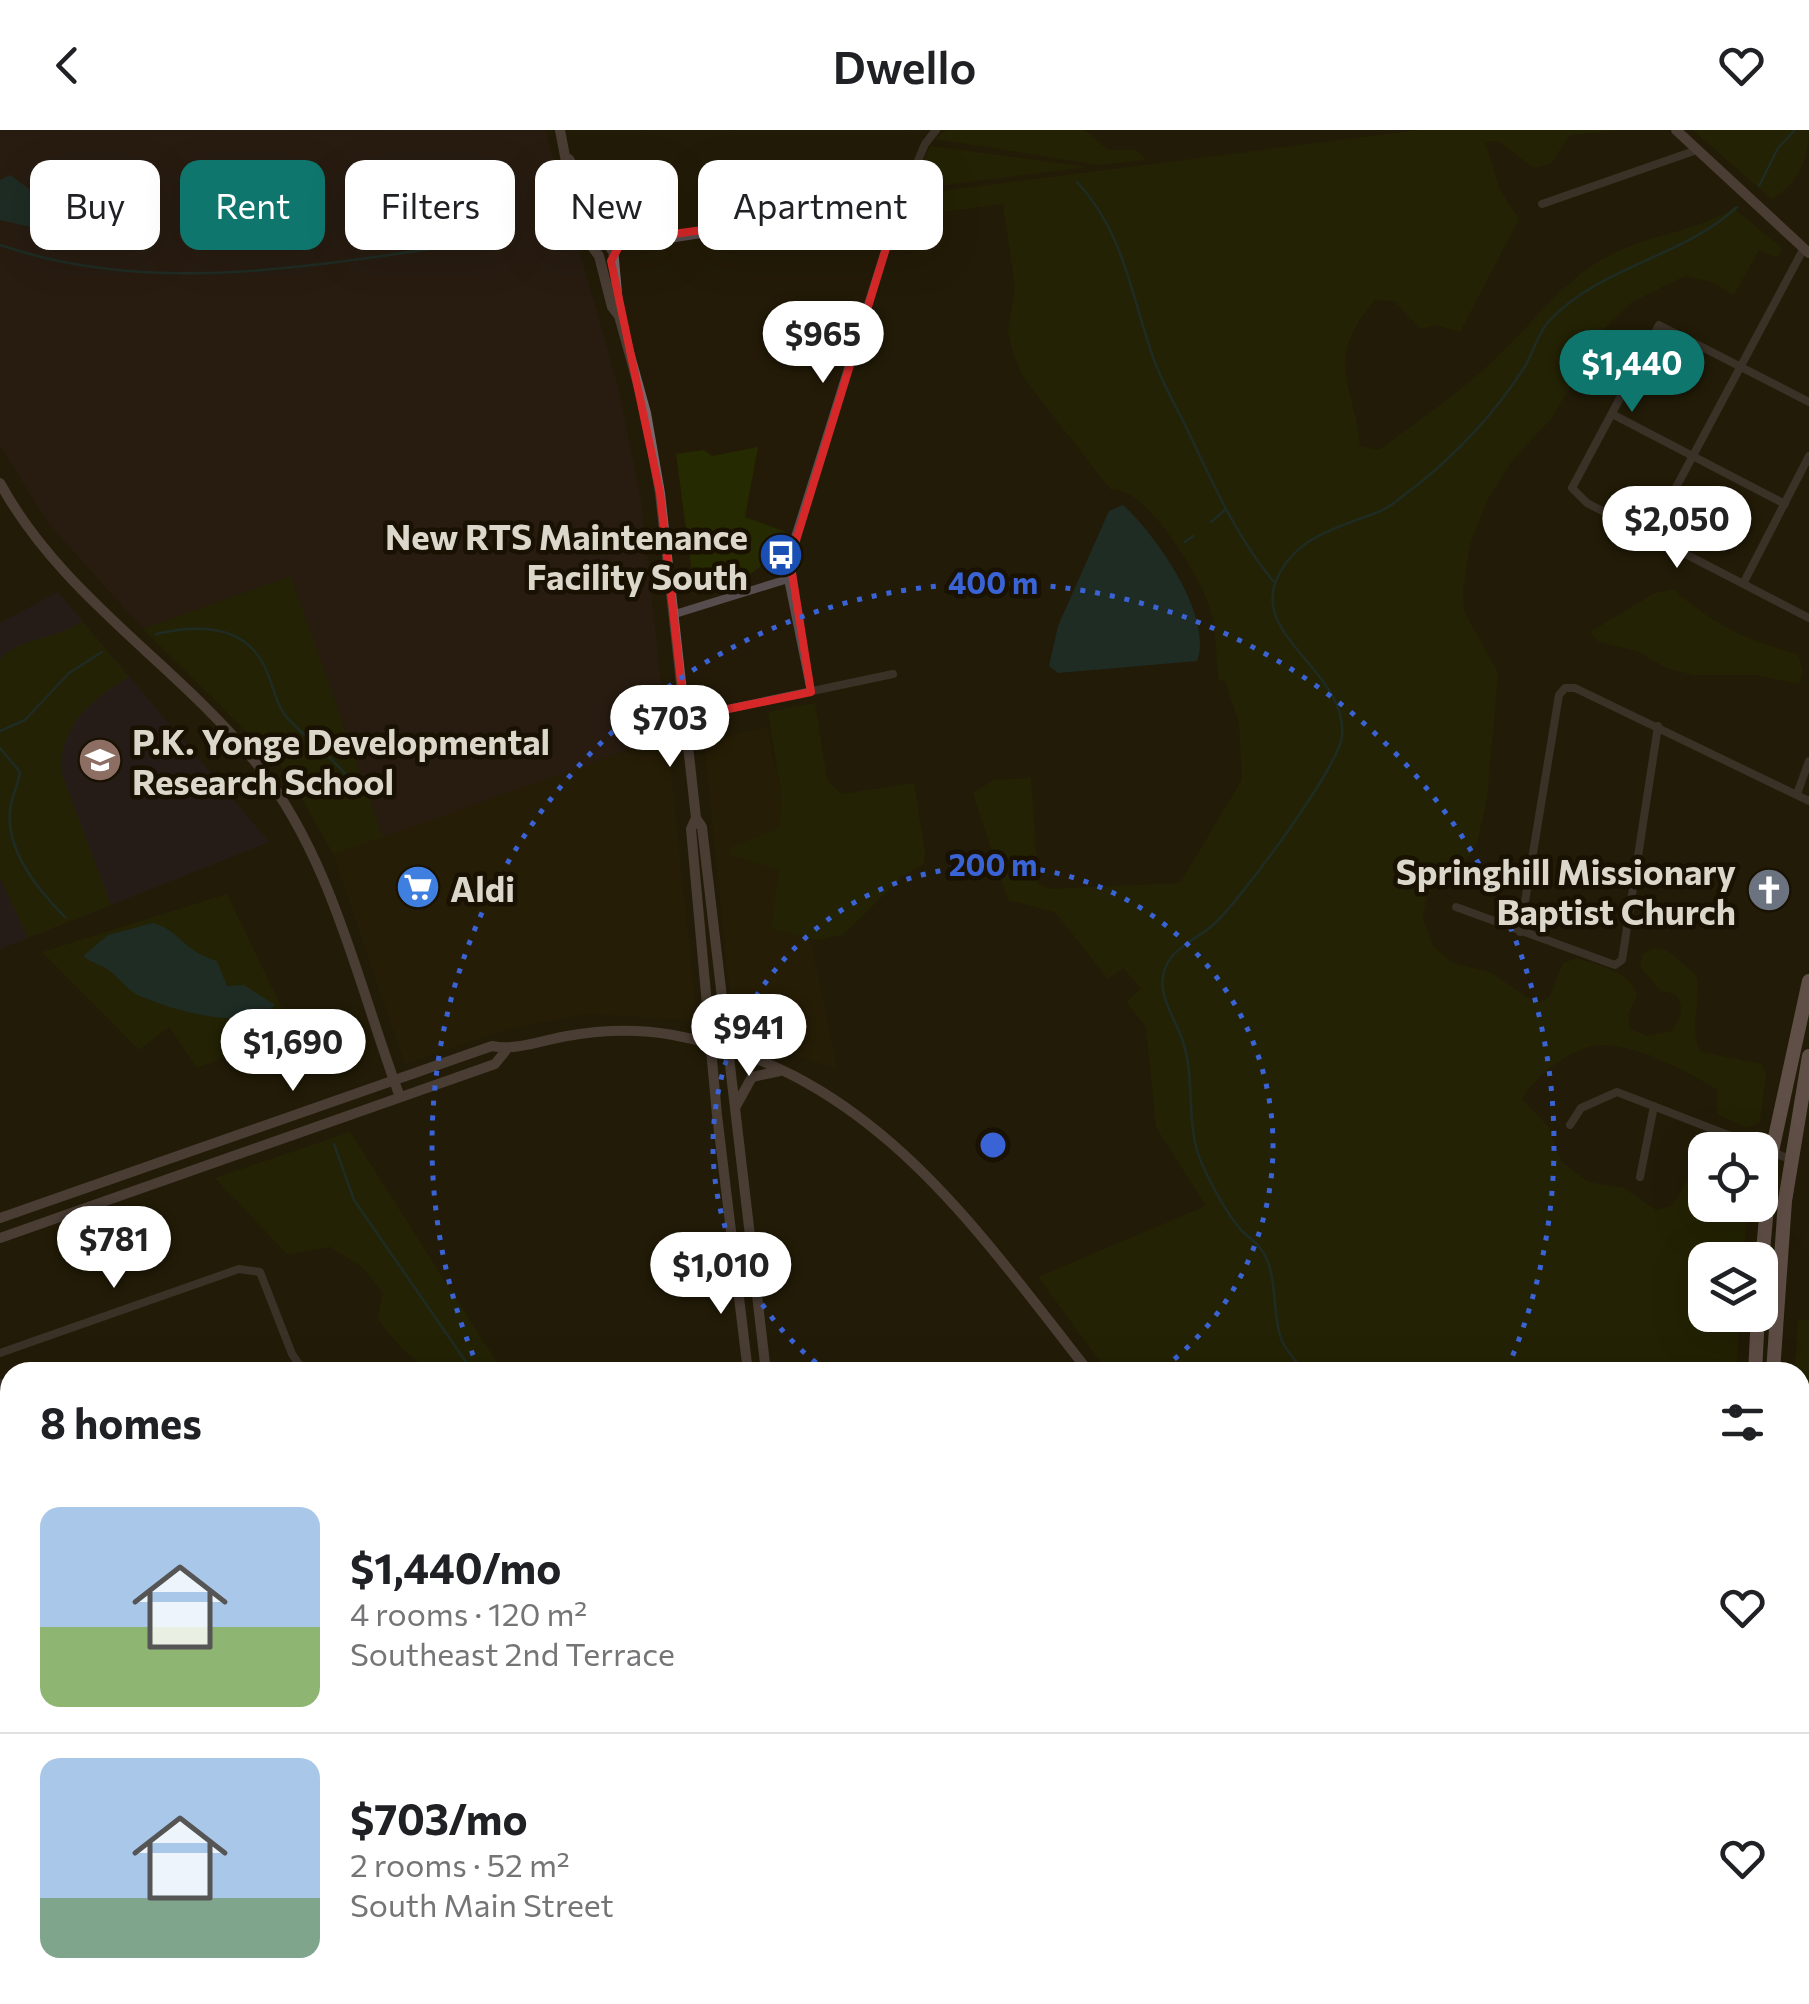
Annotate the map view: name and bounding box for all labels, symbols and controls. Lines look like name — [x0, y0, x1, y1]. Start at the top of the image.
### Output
icon: back — [40, 38, 95, 93]
text: Dwello — [833, 38, 976, 93]
icon: heart — [1714, 38, 1769, 93]
chip: Buy — [30, 160, 160, 250]
chip: Rent — [180, 160, 325, 250]
chip: Filters — [345, 160, 515, 250]
chip: New — [535, 160, 678, 250]
chip: Apartment — [698, 160, 943, 250]
pin: $965 — [764, 301, 882, 386]
text: $965 — [785, 313, 861, 353]
pin: $1,440 — [1551, 330, 1713, 415]
text: $1,440 — [1581, 342, 1683, 382]
pin: $2,050 — [1596, 486, 1758, 571]
text: $2,050 — [1624, 498, 1730, 538]
place label: New RTS Maintenance Facility South — [385, 514, 748, 597]
bus stop icon: New RTS Maintenance Facility South — [758, 532, 804, 578]
text: 400 m — [948, 563, 1038, 600]
pin: $703 — [611, 685, 729, 770]
text: $703 — [632, 697, 708, 737]
place label: P.K. Yonge Developmental Research School — [132, 719, 550, 802]
school or university icon: P.K. Yonge Developmental Research School — [77, 737, 123, 783]
text: 200 m — [949, 845, 1037, 882]
place label: Springhill Missionary Baptist Church — [1396, 849, 1736, 932]
supermarket icon: Aldi — [395, 864, 441, 910]
place label: Aldi — [450, 866, 515, 909]
church icon: Springhill Missionary Baptist Church — [1746, 867, 1792, 913]
pin: $941 — [690, 994, 808, 1079]
text: $941 — [713, 1006, 785, 1046]
pin: $1,690 — [212, 1009, 374, 1094]
text: $1,690 — [243, 1021, 343, 1061]
centre of rings — [975, 1127, 1011, 1163]
map controls — [1688, 1132, 1778, 1332]
button: locate — [1688, 1132, 1778, 1222]
pin: $781 — [55, 1206, 173, 1291]
text: $781 — [79, 1218, 149, 1258]
pin: $1,010 — [640, 1232, 802, 1317]
button: layers — [1688, 1242, 1778, 1332]
text: $1,010 — [672, 1244, 770, 1284]
icon: filters — [1715, 1395, 1770, 1450]
text: 8 homes — [40, 1396, 202, 1448]
text: $1,440/mo — [350, 1541, 561, 1593]
icon: home — [120, 1547, 240, 1667]
icon: heart — [1715, 1580, 1770, 1635]
text: 4 rooms · 120 m² — [350, 1593, 587, 1633]
text: Southeast 2nd Terrace — [350, 1633, 675, 1673]
text: $703/mo — [350, 1792, 528, 1844]
icon: home — [120, 1798, 240, 1918]
icon: heart — [1715, 1831, 1770, 1886]
text: 2 rooms · 52 m² — [350, 1844, 570, 1884]
text: South Main Street — [350, 1884, 614, 1924]

